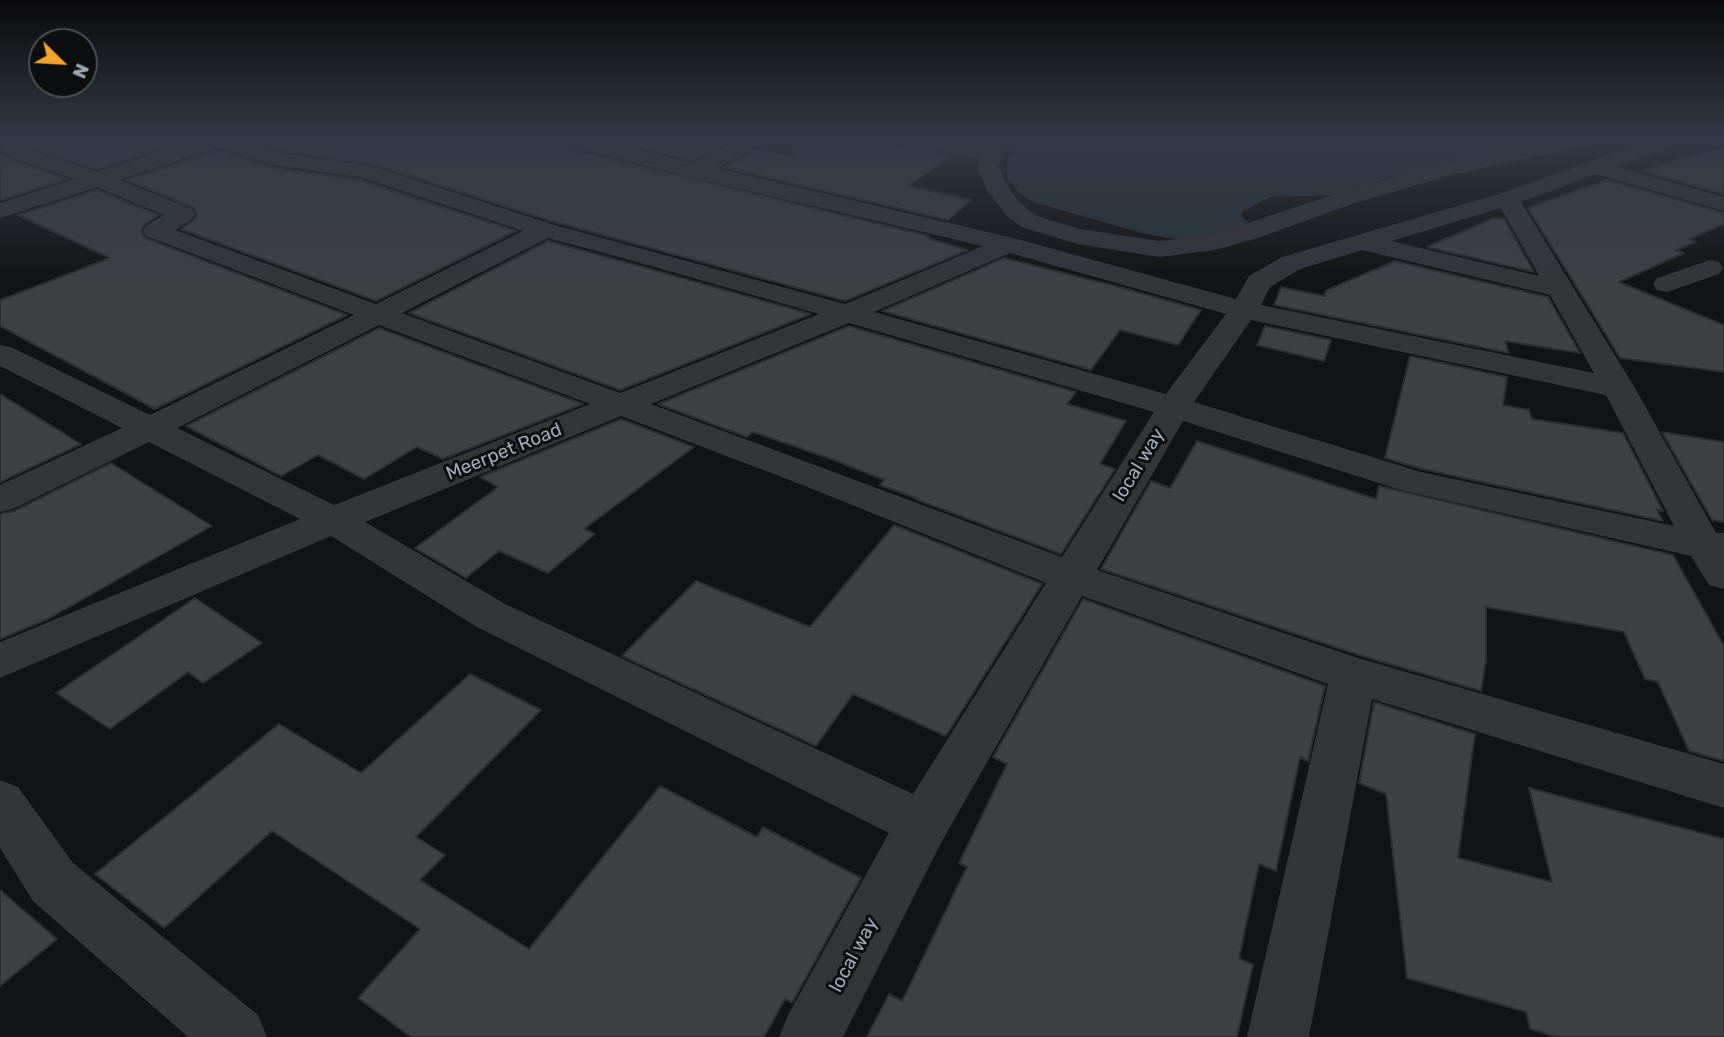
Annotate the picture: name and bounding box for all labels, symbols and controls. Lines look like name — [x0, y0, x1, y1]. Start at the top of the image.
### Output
north arrow — [28, 28, 98, 98]
text: N — [68, 60, 94, 82]
street label: Meerpet Road — [443, 418, 565, 486]
street label: local way — [1108, 424, 1170, 506]
street label: local way — [825, 914, 883, 996]

